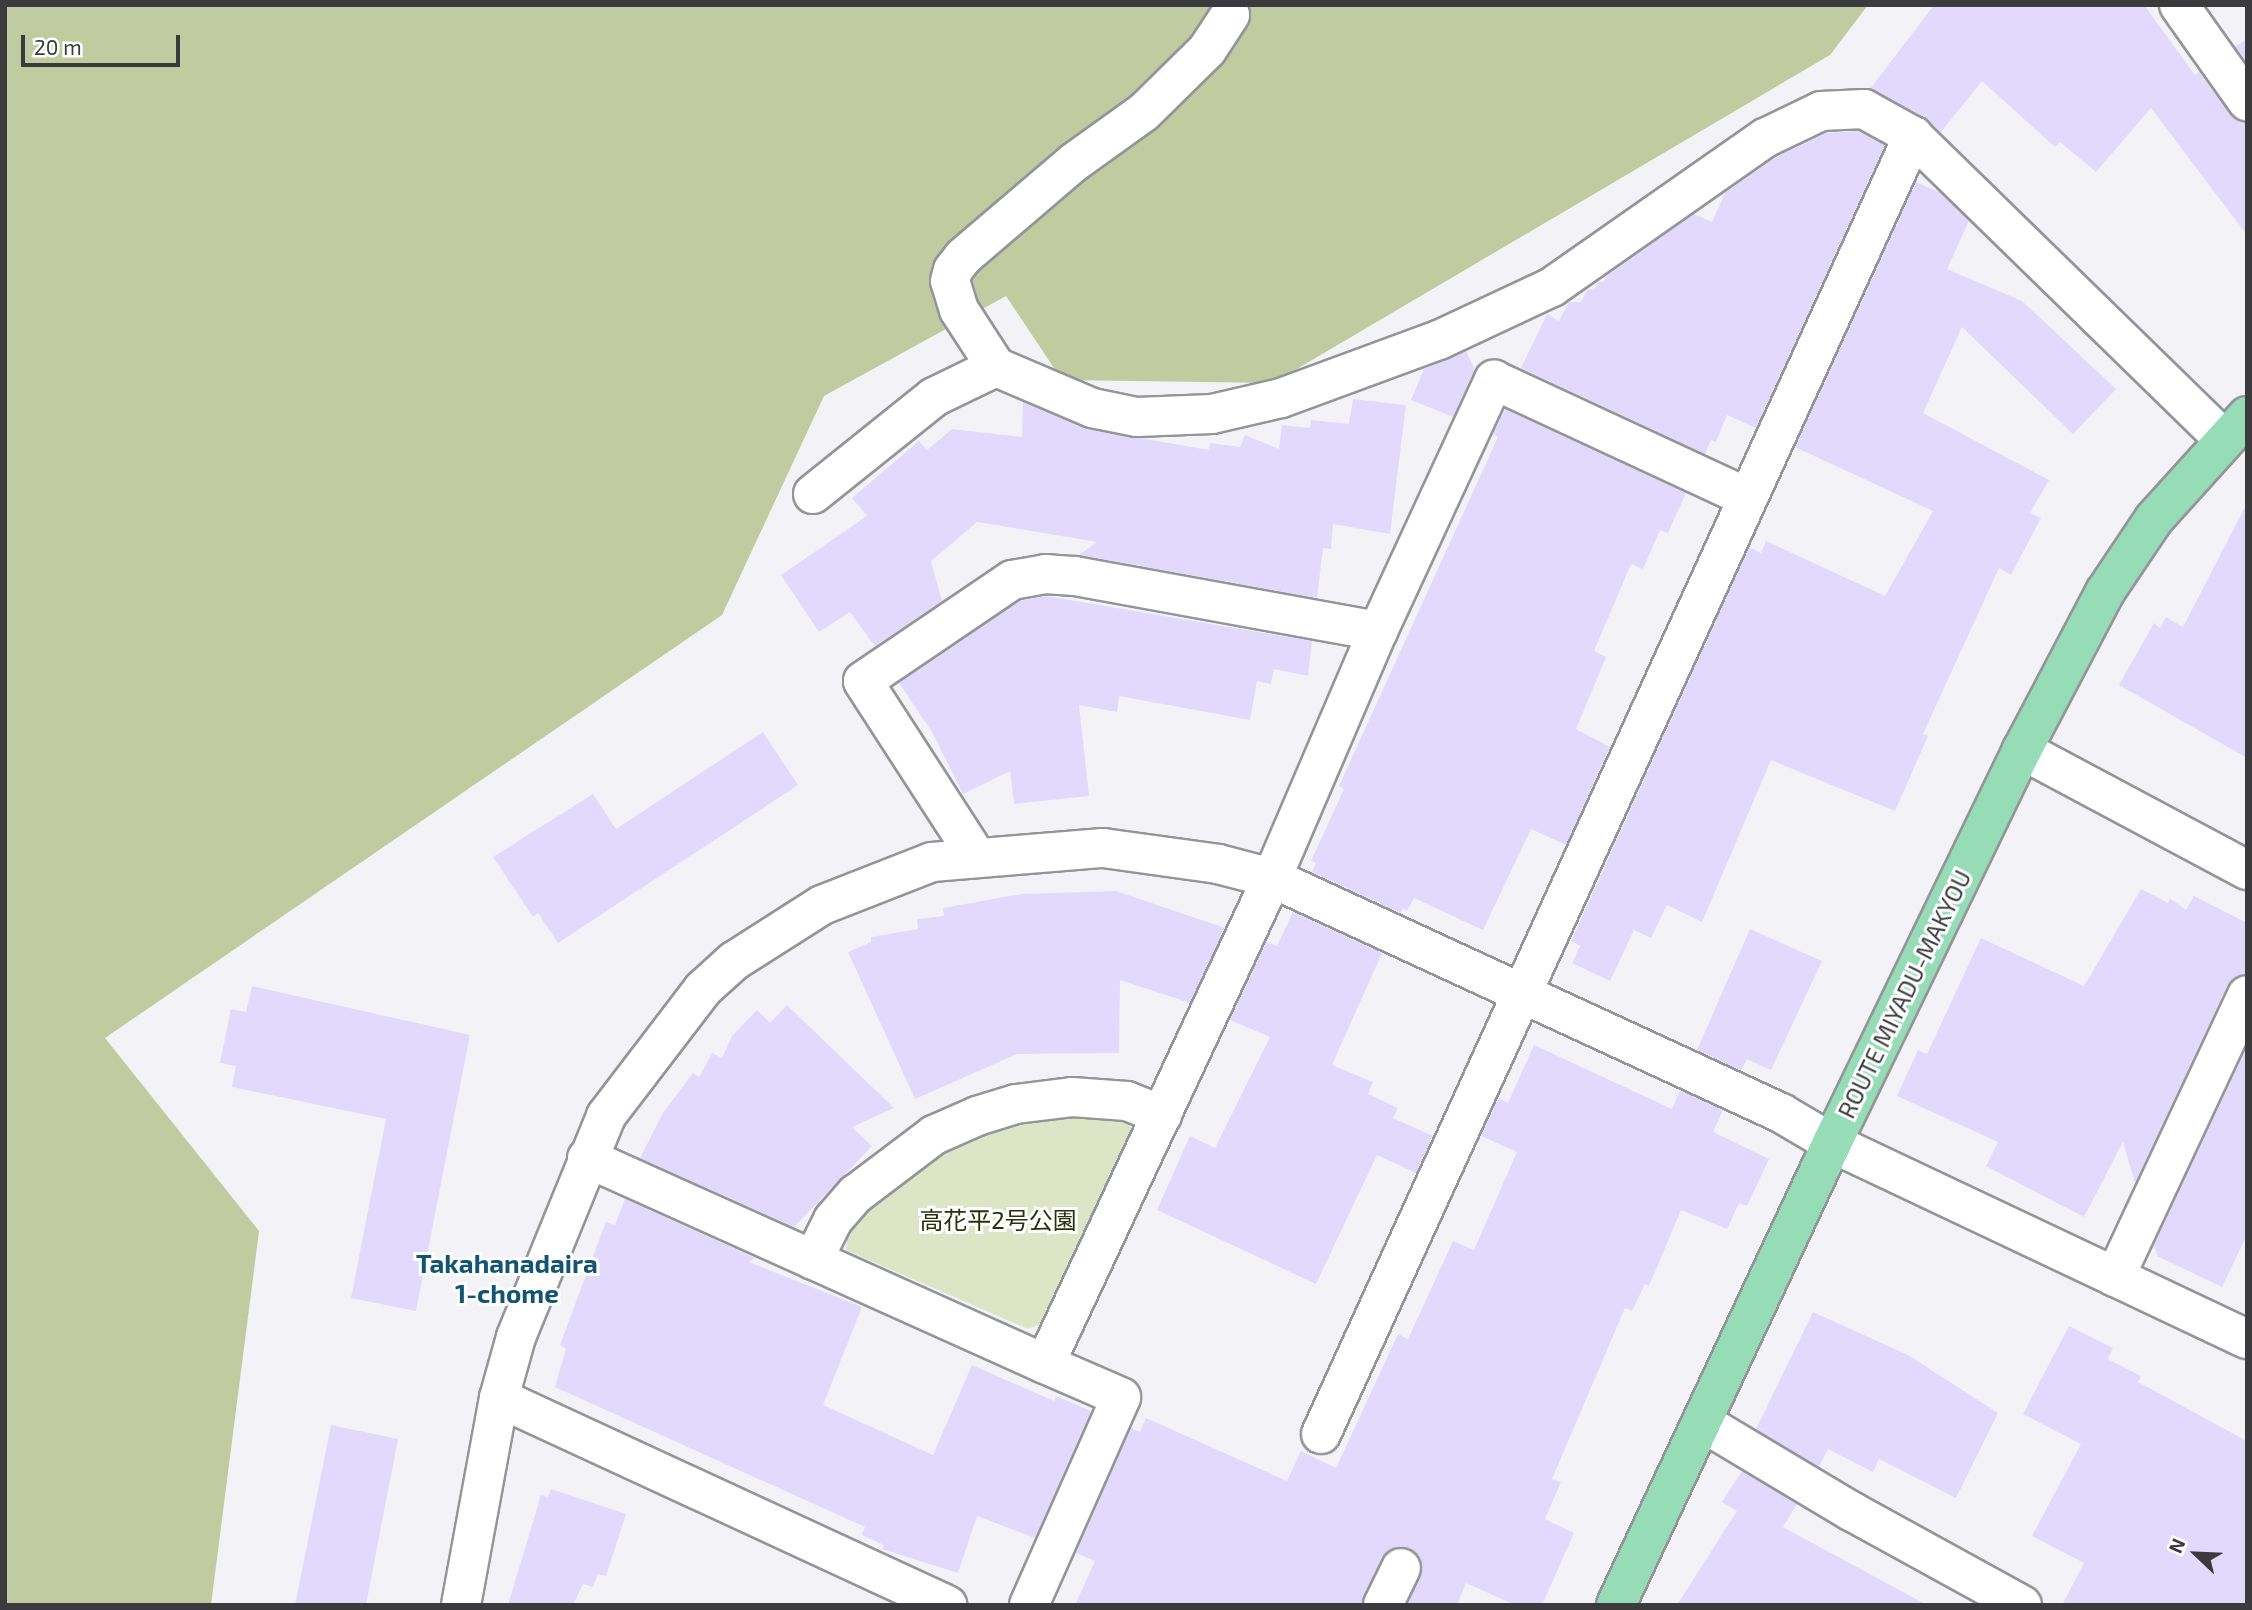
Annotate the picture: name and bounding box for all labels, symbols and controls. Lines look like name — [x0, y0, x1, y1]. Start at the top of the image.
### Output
scale bar — [24, 21, 184, 65]
text: 20 m — [34, 34, 82, 59]
street label: ROUTE MIYADU-MAKYOU — [1831, 865, 1977, 1123]
park label: 高花平2号公園 — [919, 1206, 1077, 1234]
district label: Takahanadaira 1-chome — [416, 1247, 598, 1308]
north arrow — [2161, 1519, 2231, 1589]
text: N — [2163, 1535, 2189, 1556]

